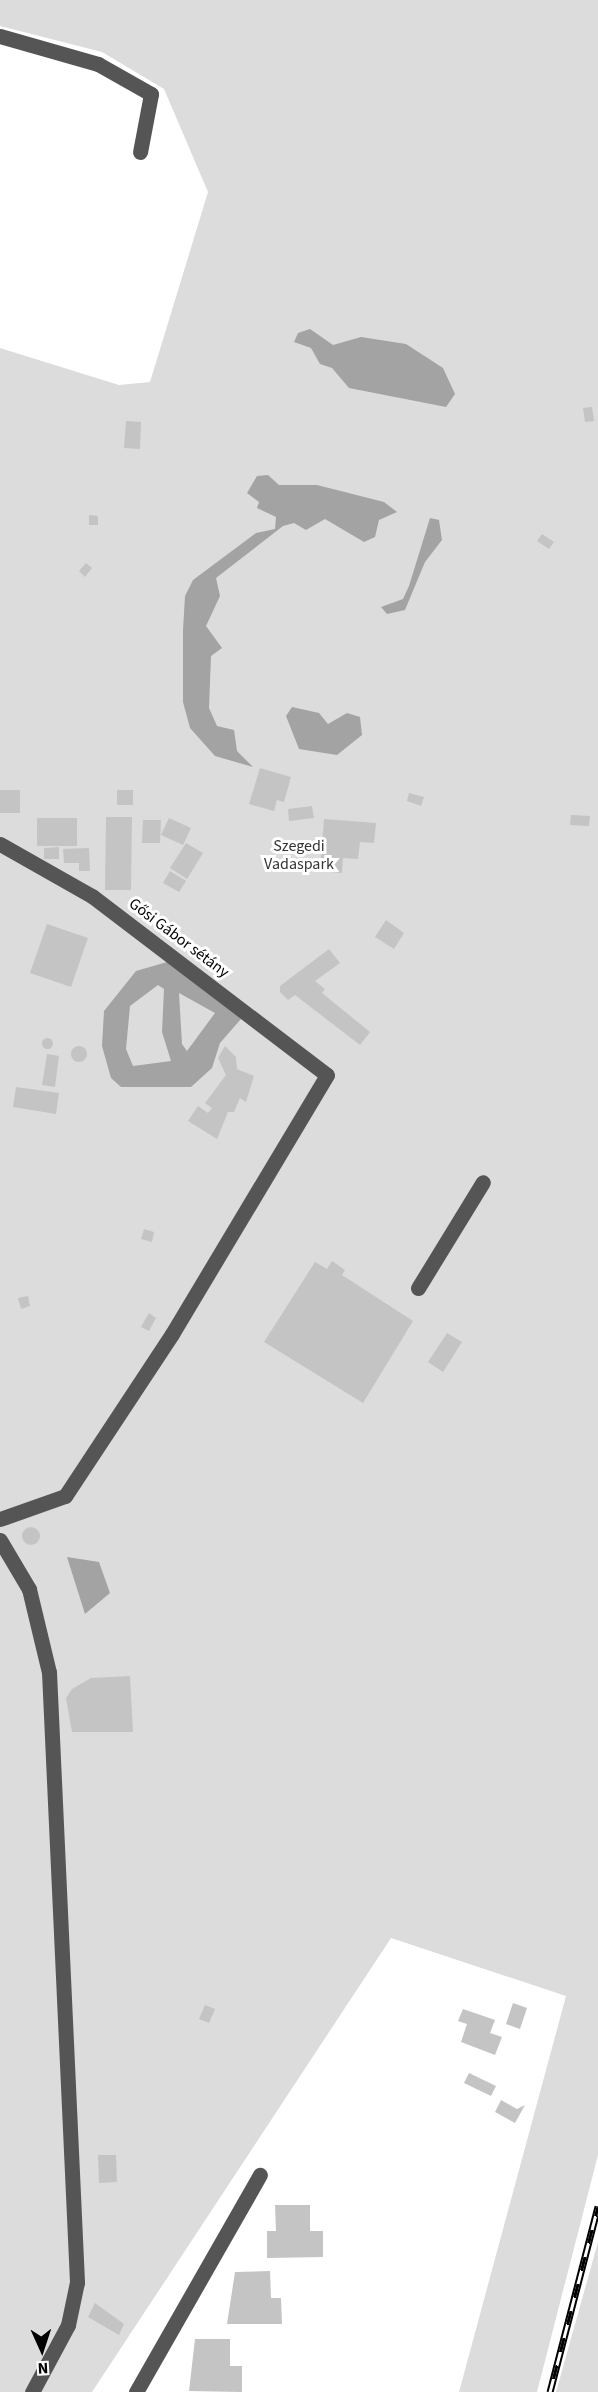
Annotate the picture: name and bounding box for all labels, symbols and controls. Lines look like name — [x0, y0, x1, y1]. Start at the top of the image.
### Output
park label: Szegedi Vadaspark — [264, 836, 334, 874]
street label: Gősi Gábor sétány — [125, 894, 233, 982]
north arrow — [12, 2320, 72, 2380]
text: N — [37, 2357, 49, 2379]

